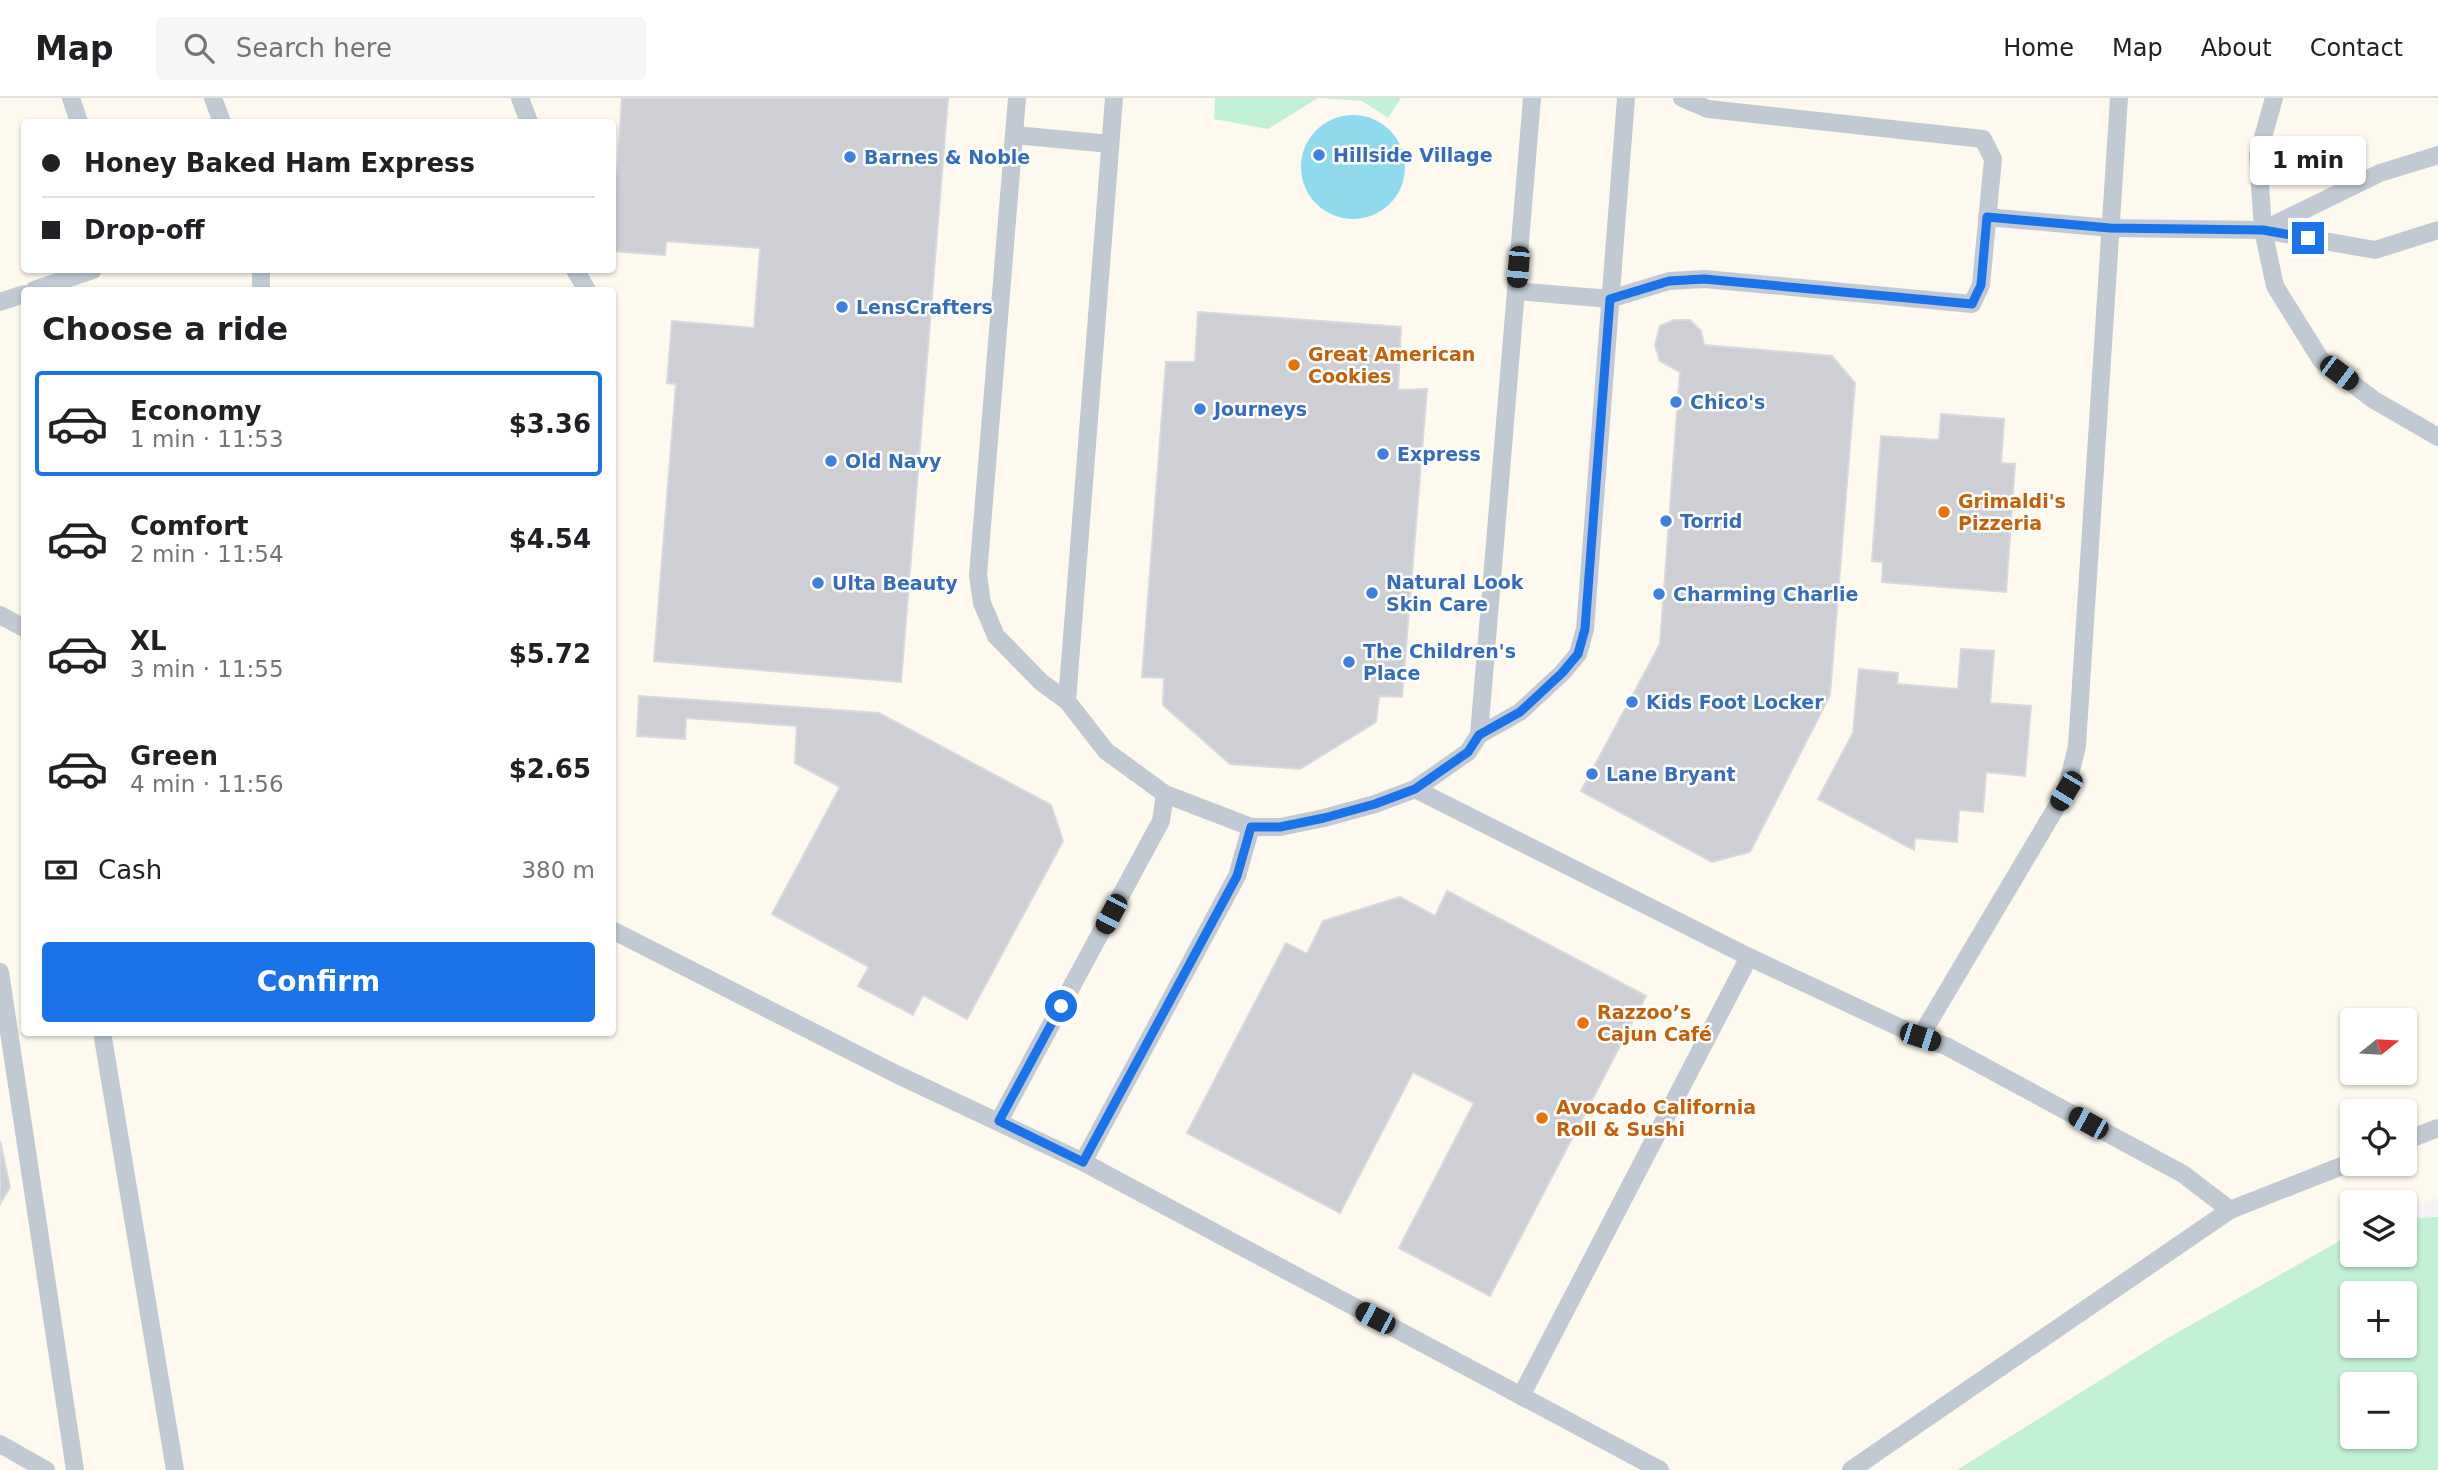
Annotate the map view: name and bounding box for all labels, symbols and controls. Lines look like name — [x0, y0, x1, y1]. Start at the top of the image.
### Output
search box — [156, 17, 646, 80]
text: Map — [35, 29, 114, 68]
icon: search — [180, 29, 218, 67]
text: Search here — [236, 33, 392, 63]
text: Home — [2003, 34, 2074, 62]
text: Map — [2112, 34, 2163, 62]
text: About — [2201, 34, 2272, 62]
text: Contact — [2310, 34, 2403, 62]
callout: 1 min — [2250, 136, 2366, 186]
place label: Hillside Village — [1333, 144, 1493, 166]
place label: Barnes & Noble — [864, 146, 1030, 168]
marker: Hillside Village — [1311, 147, 1327, 163]
text: 1 min — [2272, 147, 2344, 173]
text: Honey Baked Ham Express — [84, 148, 475, 178]
marker: Barnes & Noble — [842, 149, 858, 165]
text: Drop-off — [84, 215, 205, 245]
route end — [2292, 222, 2324, 254]
car — [1506, 245, 1531, 289]
place label: LensCrafters — [856, 296, 993, 318]
marker: LensCrafters — [834, 299, 850, 315]
text: Choose a ride — [42, 310, 288, 348]
place label: Great American Cookies — [1308, 343, 1475, 387]
car — [2316, 352, 2363, 394]
marker: Great American Cookies — [1286, 357, 1302, 373]
place label: Chico's — [1690, 391, 1765, 413]
icon: car — [46, 392, 109, 455]
marker: Chico's — [1668, 394, 1684, 410]
text: Economy — [130, 396, 261, 426]
place label: Journeys — [1212, 398, 1307, 420]
marker: Journeys — [1192, 401, 1208, 417]
text: $3.36 — [509, 409, 591, 439]
text: 1 min · 11:53 — [130, 426, 284, 452]
place label: Express — [1397, 443, 1481, 465]
marker: Express — [1375, 446, 1391, 462]
place label: Old Navy — [845, 450, 942, 472]
marker: Old Navy — [823, 453, 839, 469]
place label: Grimaldi's Pizzeria — [1958, 490, 2066, 534]
marker: Grimaldi's Pizzeria — [1936, 504, 1952, 520]
icon: car — [46, 507, 109, 570]
place label: Torrid — [1680, 510, 1742, 532]
text: Comfort — [130, 511, 248, 541]
marker: Torrid — [1658, 513, 1674, 529]
text: $4.54 — [509, 524, 591, 554]
text: 2 min · 11:54 — [130, 541, 284, 567]
place label: Natural Look Skin Care — [1386, 571, 1524, 615]
place label: Ulta Beauty — [832, 572, 958, 594]
marker: Ulta Beauty — [810, 575, 826, 591]
place label: Charming Charlie — [1673, 583, 1858, 605]
marker: Natural Look Skin Care — [1364, 585, 1380, 601]
marker: Charming Charlie — [1651, 586, 1667, 602]
icon: car — [46, 622, 109, 685]
text: XL — [130, 626, 167, 656]
text: $5.72 — [509, 639, 591, 669]
place label: The Children's Place — [1363, 640, 1516, 684]
marker: The Children's Place — [1341, 654, 1357, 670]
text: 3 min · 11:55 — [130, 656, 284, 682]
place label: Kids Foot Locker — [1646, 691, 1824, 713]
marker: Kids Foot Locker — [1624, 694, 1640, 710]
icon: car — [46, 737, 109, 800]
text: Green — [130, 741, 218, 771]
text: $2.65 — [509, 754, 591, 784]
place label: Lane Bryant — [1606, 763, 1736, 785]
marker: Lane Bryant — [1584, 766, 1600, 782]
car — [2047, 768, 2086, 814]
text: 4 min · 11:56 — [130, 771, 284, 797]
icon: cash — [42, 851, 80, 889]
text: Cash — [98, 855, 162, 885]
text: 380 m — [521, 857, 595, 883]
car — [1092, 891, 1131, 937]
button: Confirm — [42, 942, 595, 1022]
route start — [1045, 990, 1077, 1022]
place label: Razzoo’s Cajun Café — [1597, 1001, 1712, 1045]
north arrow — [2340, 1008, 2417, 1085]
map controls — [2340, 1008, 2417, 1449]
marker: Razzoo’s Cajun Café — [1575, 1015, 1591, 1031]
car — [1897, 1021, 1944, 1053]
place label: Avocado California Roll & Sushi — [1556, 1096, 1756, 1140]
button: locate — [2340, 1099, 2417, 1176]
car — [2065, 1104, 2112, 1142]
marker: Avocado California Roll & Sushi — [1534, 1110, 1550, 1126]
button: layers — [2340, 1190, 2417, 1267]
button: + — [2340, 1281, 2417, 1358]
car — [1352, 1299, 1399, 1337]
button: − — [2340, 1372, 2417, 1449]

